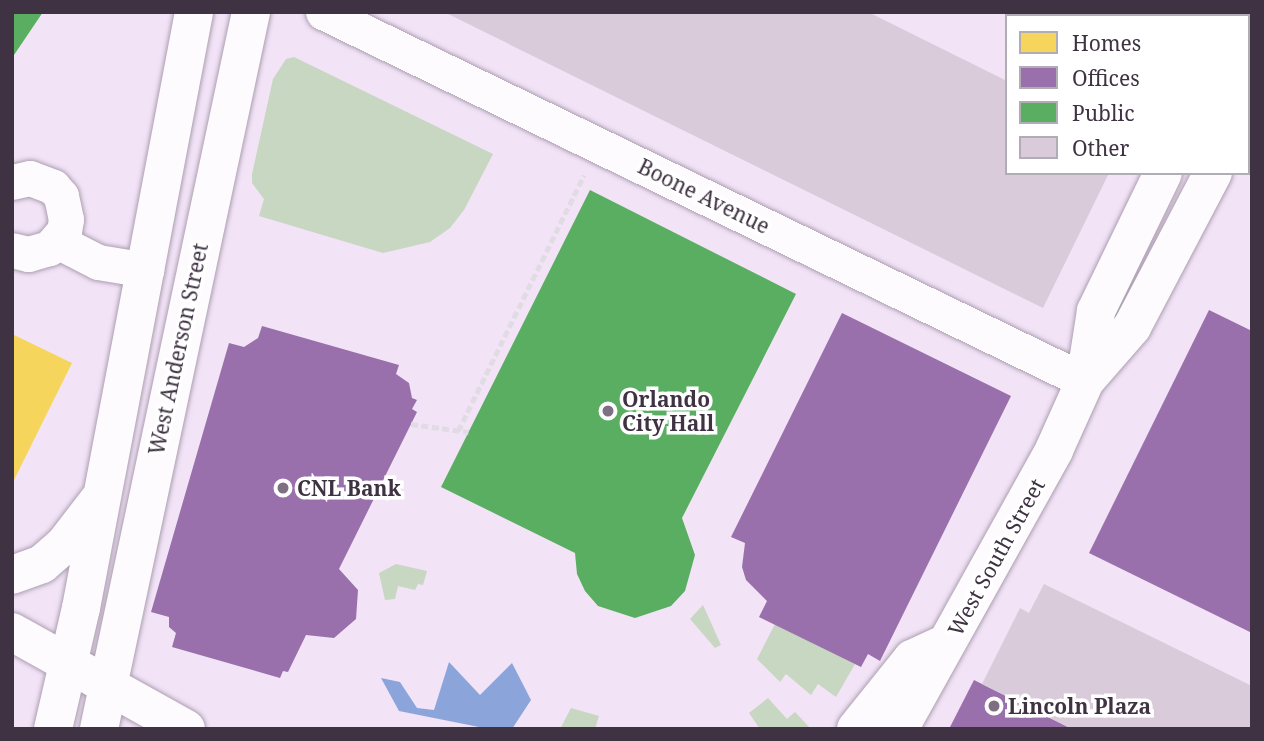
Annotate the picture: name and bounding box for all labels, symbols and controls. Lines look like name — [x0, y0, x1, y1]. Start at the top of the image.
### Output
legend — [1005, 14, 1250, 175]
text: Homes — [1072, 29, 1141, 57]
text: Offices — [1072, 64, 1140, 92]
text: Public — [1072, 99, 1134, 127]
text: Other — [1072, 134, 1129, 162]
street label: Boone Avenue — [634, 153, 774, 239]
street label: West Anderson Street — [143, 241, 213, 457]
place label: Orlando City Hall — [622, 386, 714, 436]
marker: Orlando City Hall — [600, 403, 616, 419]
street label: West South Street — [942, 474, 1050, 640]
place label: CNL Bank — [297, 475, 401, 501]
marker: CNL Bank — [275, 480, 291, 496]
place label: Lincoln Plaza — [1008, 693, 1151, 719]
marker: Lincoln Plaza — [986, 698, 1002, 714]

